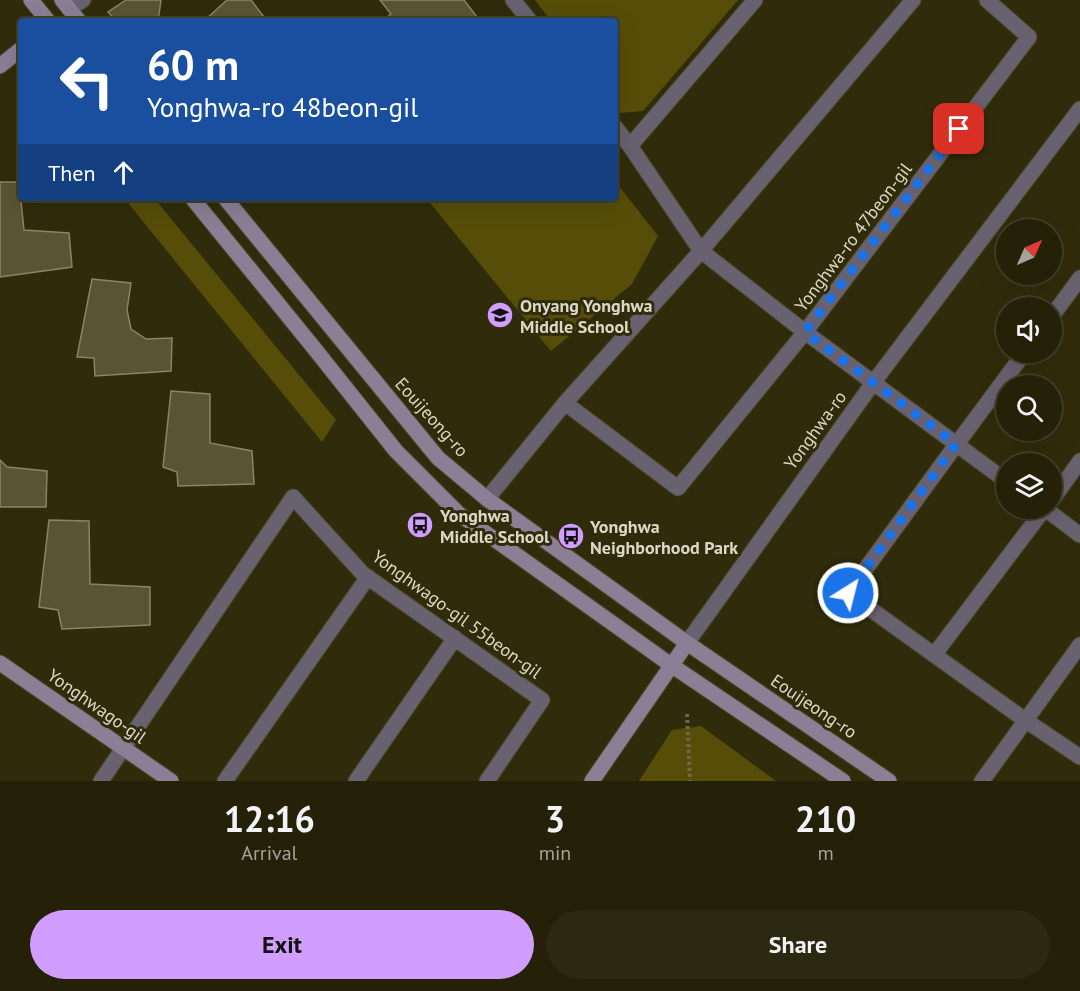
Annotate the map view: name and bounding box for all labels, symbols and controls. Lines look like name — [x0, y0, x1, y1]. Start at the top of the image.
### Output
text: 60 m — [147, 37, 239, 92]
icon: left — [48, 42, 126, 120]
text: Yonghwa-ro 48beon-gil — [147, 90, 418, 124]
pin — [933, 103, 984, 154]
icon: arrive — [942, 112, 975, 145]
icon: ahead — [107, 156, 140, 189]
street label: Yonghwa-ro 47beon-gil — [789, 157, 917, 316]
text: Then — [48, 159, 95, 187]
north arrow — [996, 219, 1062, 285]
map controls — [996, 219, 1062, 519]
place label: Onyang Yonghwa Middle School — [520, 294, 653, 338]
button: sound — [996, 297, 1062, 363]
school or university icon: Onyang Yonghwa Middle School — [485, 300, 515, 330]
street label: Eouijeong-ro — [390, 373, 474, 461]
button: search — [996, 375, 1062, 441]
street label: Yonghwa-ro — [779, 386, 851, 474]
button: layers — [996, 453, 1062, 519]
place label: Yonghwa Middle School — [439, 504, 550, 548]
bus stop icon: Yonghwa Middle School — [405, 510, 435, 540]
place label: Yonghwa Neighborhood Park — [589, 515, 738, 559]
bus stop icon: Yonghwa Neighborhood Park — [556, 521, 586, 551]
street label: Yonghwago-gil 55beon-gil — [368, 545, 547, 684]
position arrow — [816, 561, 880, 625]
street label: Yonghwago-gil — [43, 664, 151, 749]
street label: Eouijeong-ro — [767, 669, 861, 743]
text: 12:16 — [224, 795, 315, 842]
text: 3 — [545, 795, 565, 842]
text: 210 — [795, 795, 856, 842]
text: Arrival — [241, 840, 297, 866]
text: min — [539, 840, 571, 866]
text: m — [818, 840, 834, 866]
button: Exit — [30, 910, 534, 979]
button: Share — [546, 910, 1050, 979]

